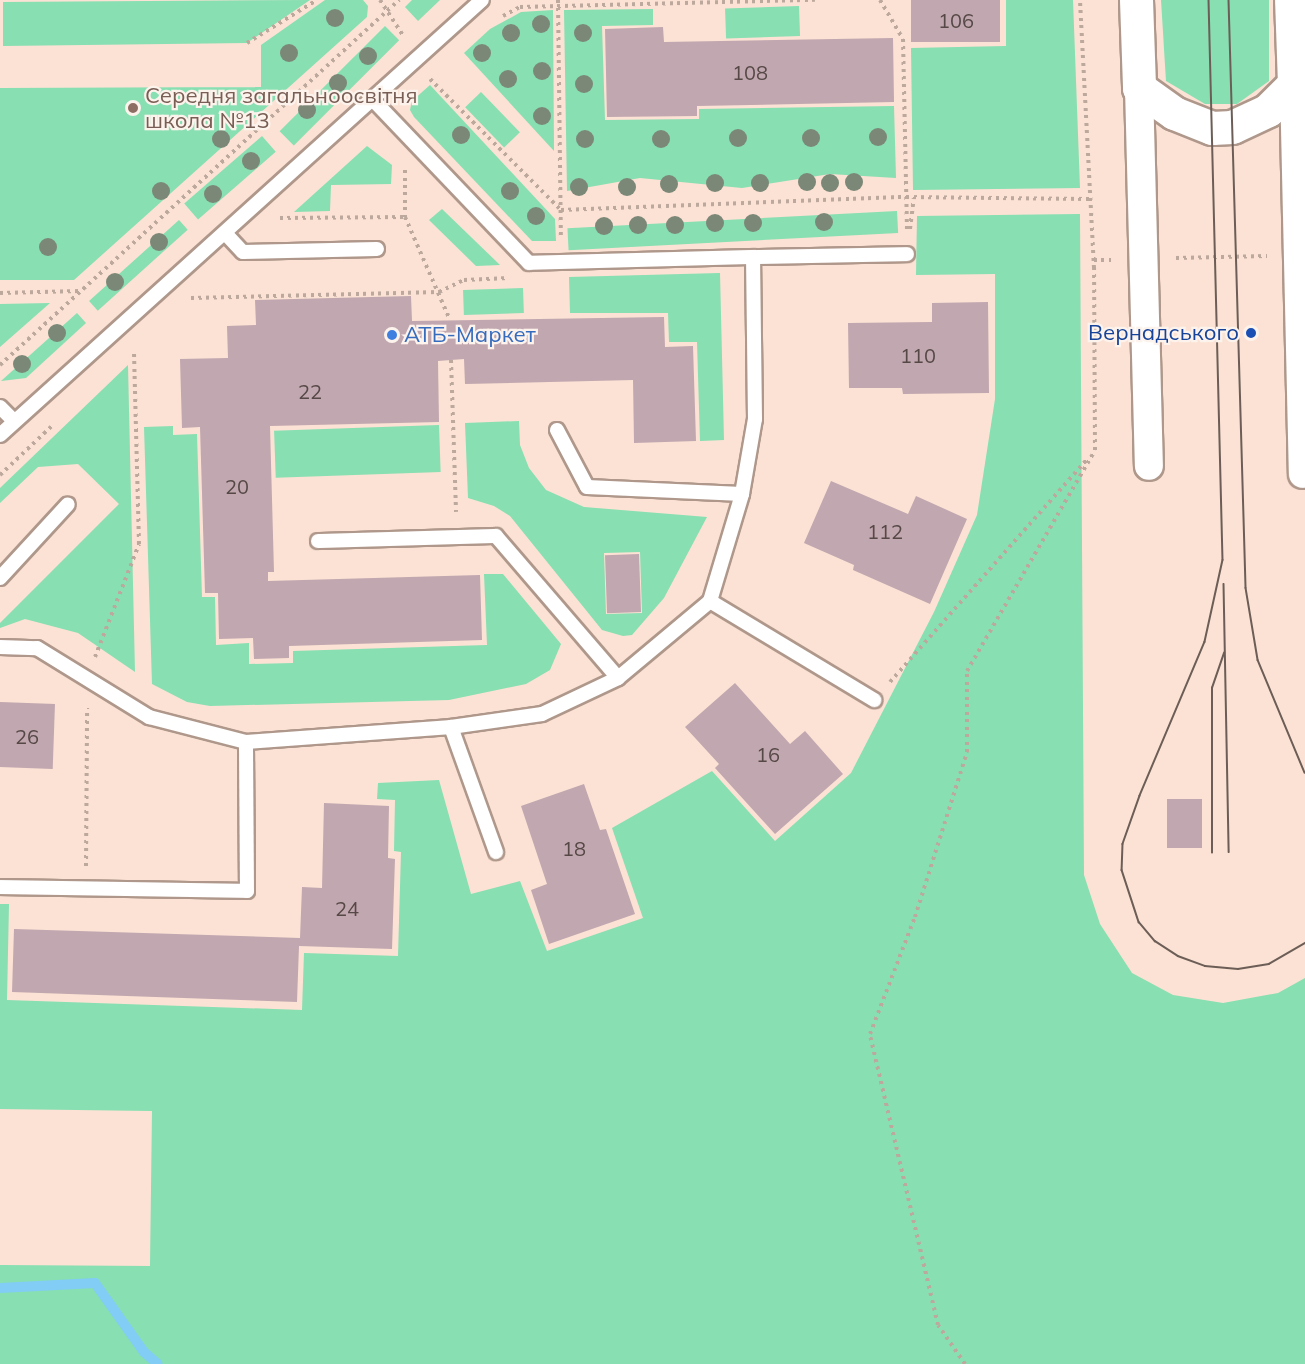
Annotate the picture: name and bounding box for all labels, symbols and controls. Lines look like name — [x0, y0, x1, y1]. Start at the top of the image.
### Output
house number: 106 — [938, 8, 974, 32]
house number: 108 — [732, 60, 768, 84]
place label: Середня загальноосвітня школа №13 — [145, 82, 418, 134]
marker: Середня загальноосвітня школа №13 — [126, 101, 140, 115]
place label: Вернадського — [1088, 320, 1239, 346]
place label: АТБ-Маркет — [404, 322, 536, 348]
marker: Вернадського — [1244, 326, 1258, 340]
marker: АТБ-Маркет — [385, 328, 399, 342]
house number: 110 — [900, 343, 936, 367]
house number: 22 — [298, 379, 322, 403]
house number: 20 — [225, 474, 249, 498]
house number: 112 — [867, 519, 903, 543]
house number: 26 — [15, 724, 39, 748]
house number: 16 — [756, 742, 780, 766]
house number: 18 — [562, 836, 586, 860]
house number: 24 — [335, 896, 359, 920]

